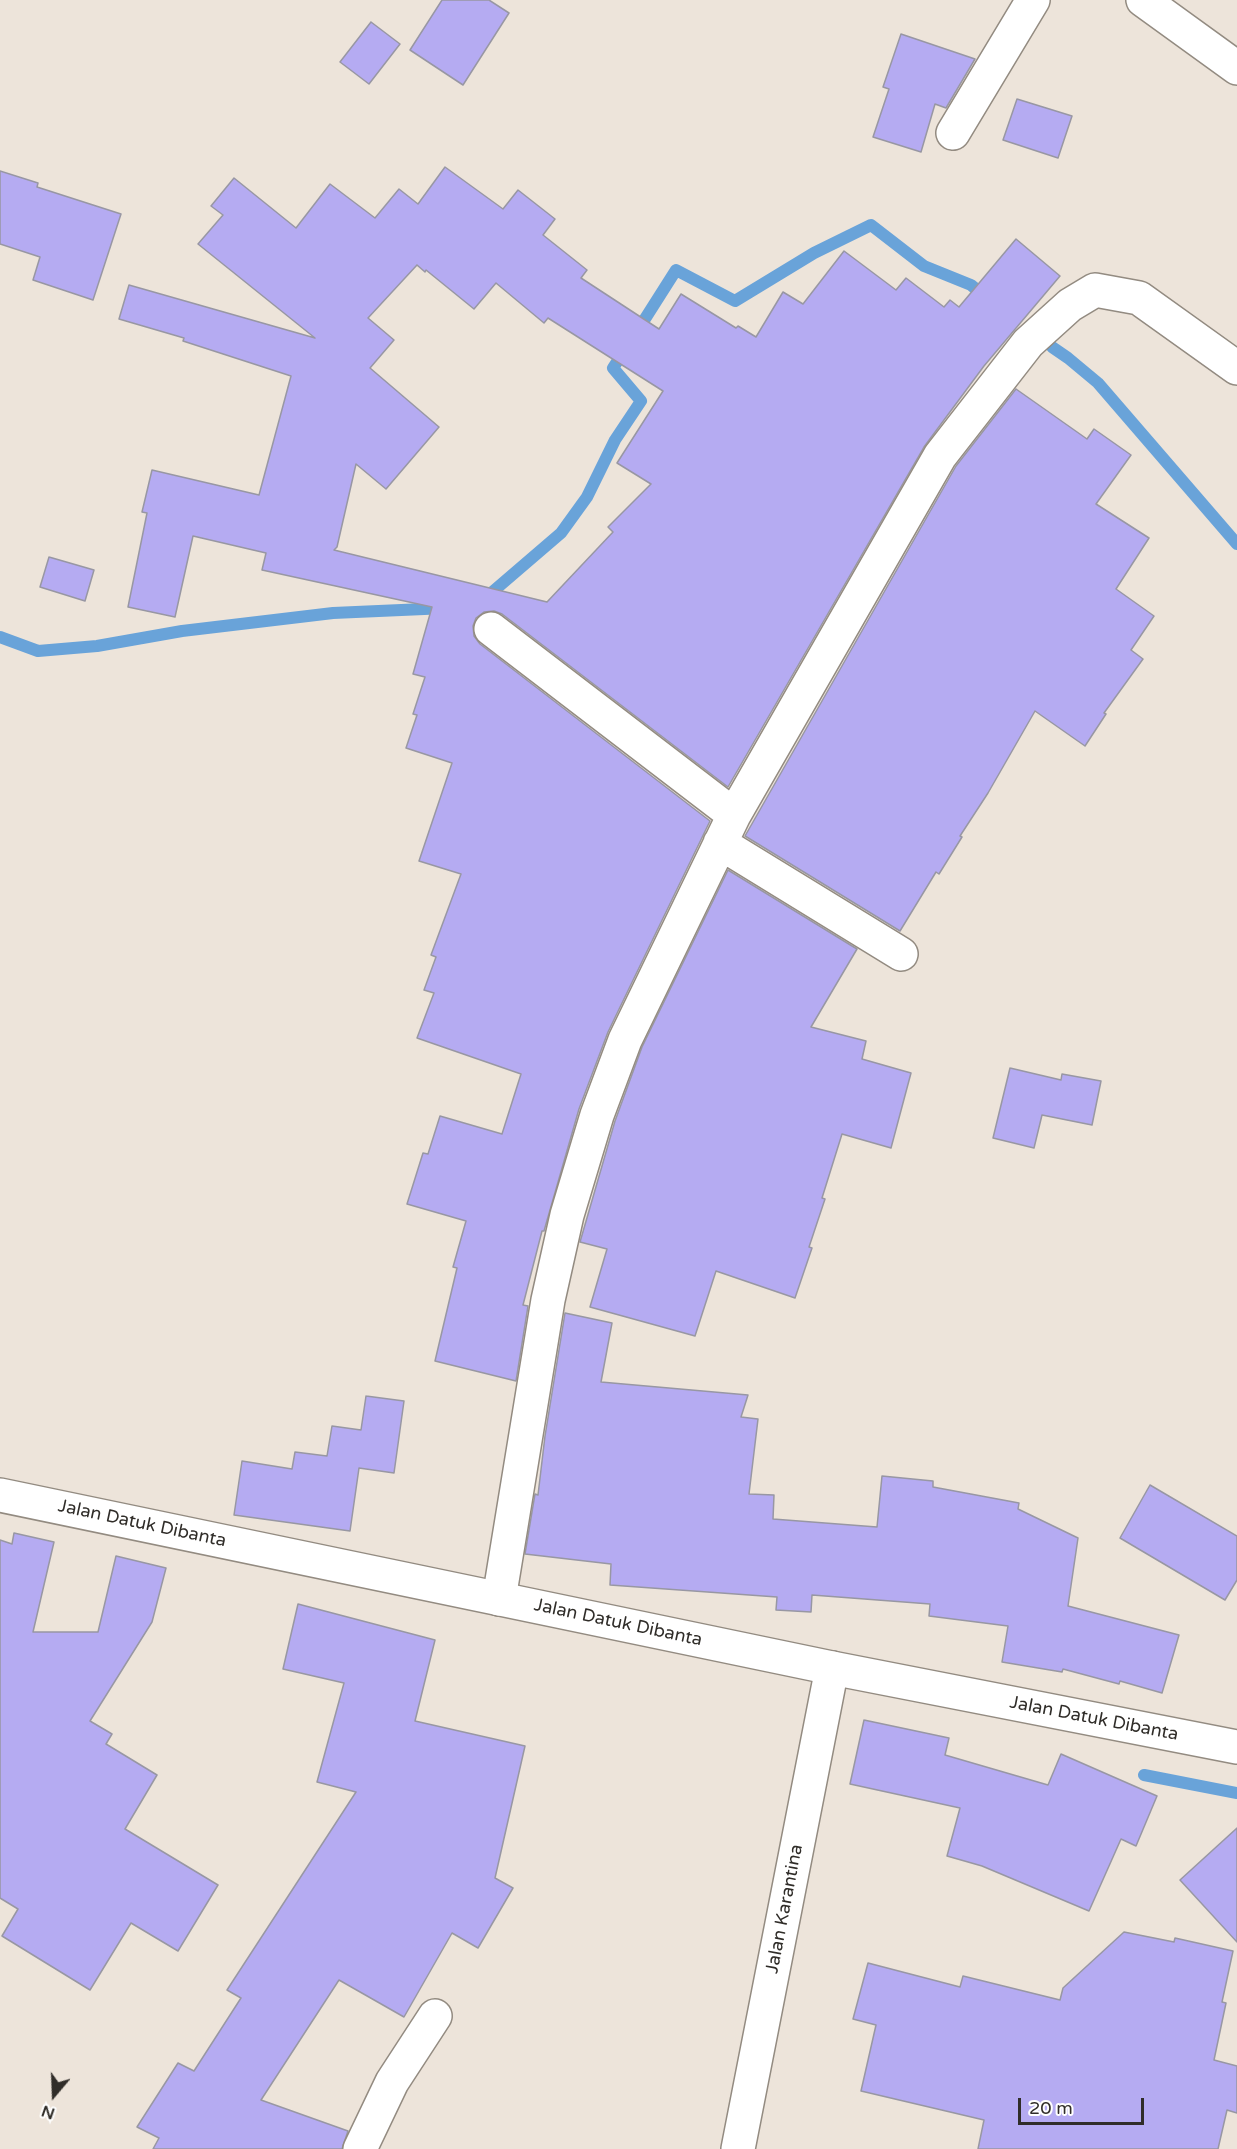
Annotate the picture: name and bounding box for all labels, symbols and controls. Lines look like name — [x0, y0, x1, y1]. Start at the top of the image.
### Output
street label: Jalan Datuk Dibanta — [56, 1496, 228, 1552]
street label: Jalan Datuk Dibanta — [532, 1595, 704, 1651]
street label: Jalan Datuk Dibanta — [1008, 1692, 1180, 1746]
street label: Jalan Karantina — [762, 1843, 808, 1975]
north arrow — [24, 2065, 84, 2125]
scale bar — [1021, 2086, 1147, 2124]
text: 20 m — [1029, 2097, 1073, 2119]
text: N — [39, 2100, 57, 2124]

